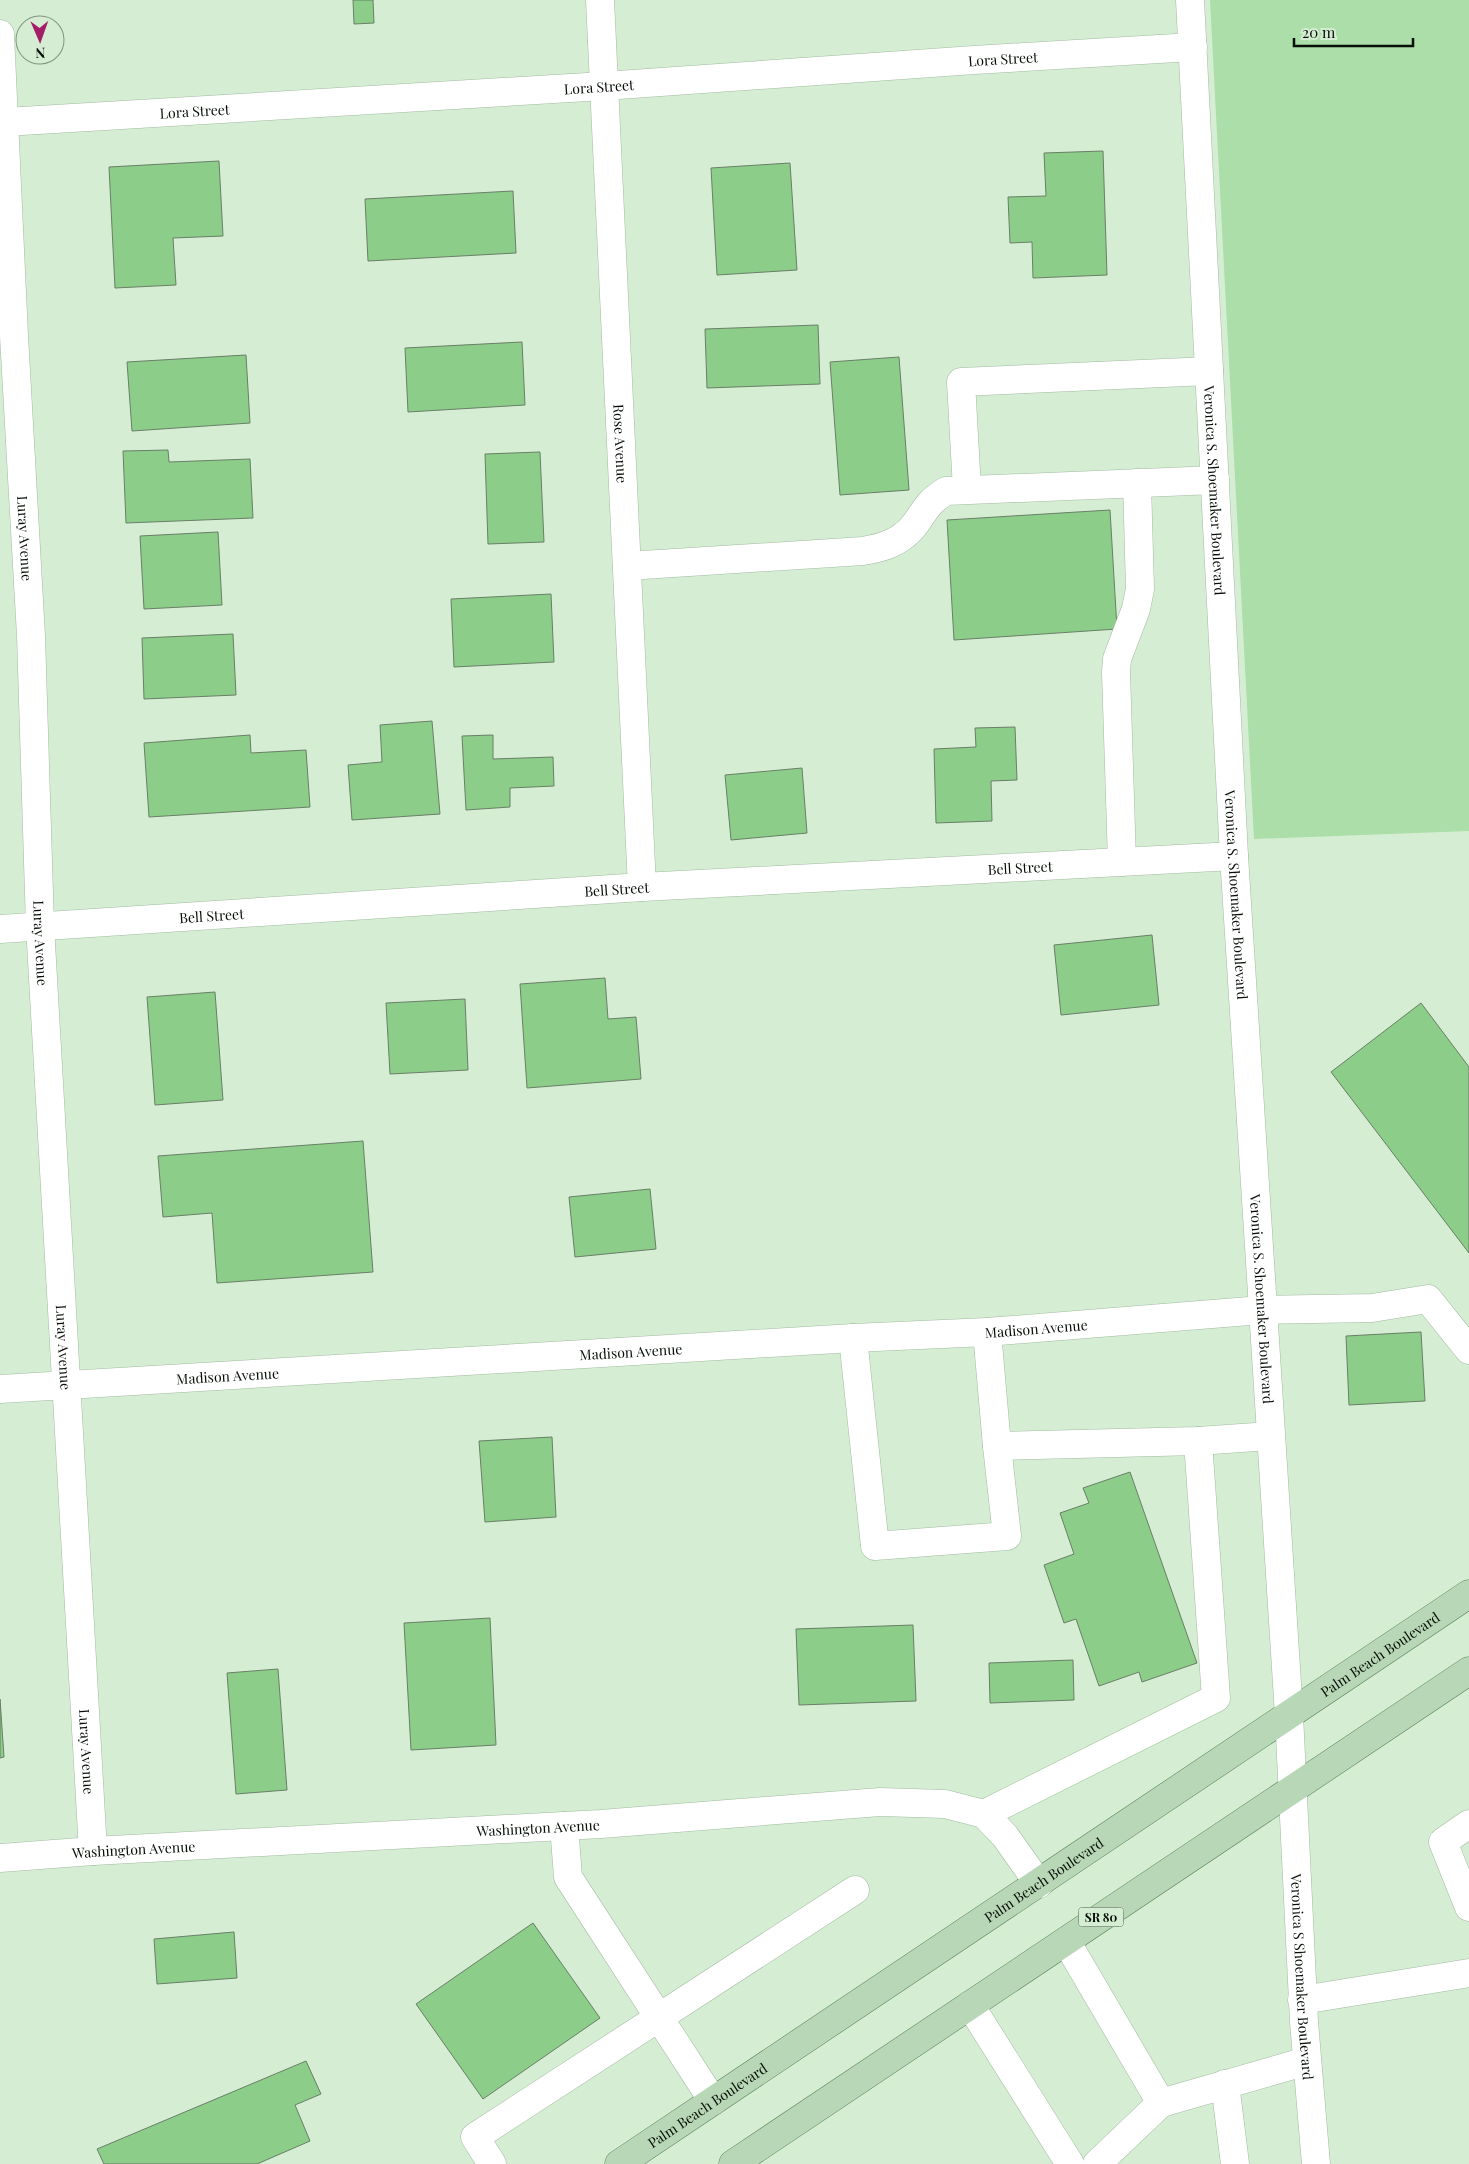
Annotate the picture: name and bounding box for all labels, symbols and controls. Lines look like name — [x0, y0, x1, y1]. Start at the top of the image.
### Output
north arrow — [15, 15, 65, 65]
scale bar — [1294, 15, 1413, 47]
text: 20 m — [1302, 22, 1336, 42]
text: N — [35, 44, 46, 63]
street label: Lora Street — [967, 47, 1040, 70]
street label: Lora Street — [563, 74, 636, 98]
street label: Lora Street — [159, 99, 231, 122]
street label: Veronica S. Shoemaker Boulevard — [1200, 384, 1230, 596]
street label: Rose Avenue — [610, 403, 632, 484]
street label: Luray Avenue — [14, 495, 37, 582]
street label: Veronica S. Shoemaker Boulevard — [1221, 788, 1253, 1000]
street label: Bell Street — [987, 856, 1054, 878]
street label: Bell Street — [584, 877, 651, 900]
street label: Luray Avenue — [30, 900, 53, 986]
street label: Bell Street — [178, 903, 246, 927]
street label: Veronica S. Shoemaker Boulevard — [1246, 1193, 1279, 1404]
street label: Luray Avenue — [52, 1304, 76, 1391]
street label: Madison Avenue — [984, 1314, 1088, 1342]
street label: Madison Avenue — [579, 1339, 683, 1364]
street label: Madison Avenue — [176, 1363, 280, 1388]
street label: Palm Beach Boulevard — [1316, 1607, 1443, 1701]
street label: Luray Avenue — [75, 1708, 99, 1795]
street label: Washington Avenue — [475, 1815, 600, 1840]
street label: Palm Beach Boulevard — [980, 1833, 1107, 1926]
street label: Washington Avenue — [70, 1836, 196, 1862]
street label: Veronica S Shoemaker Boulevard — [1287, 1872, 1318, 2081]
road number: SR 80 — [1078, 1908, 1124, 1926]
street label: Palm Beach Boulevard — [644, 2058, 770, 2152]

